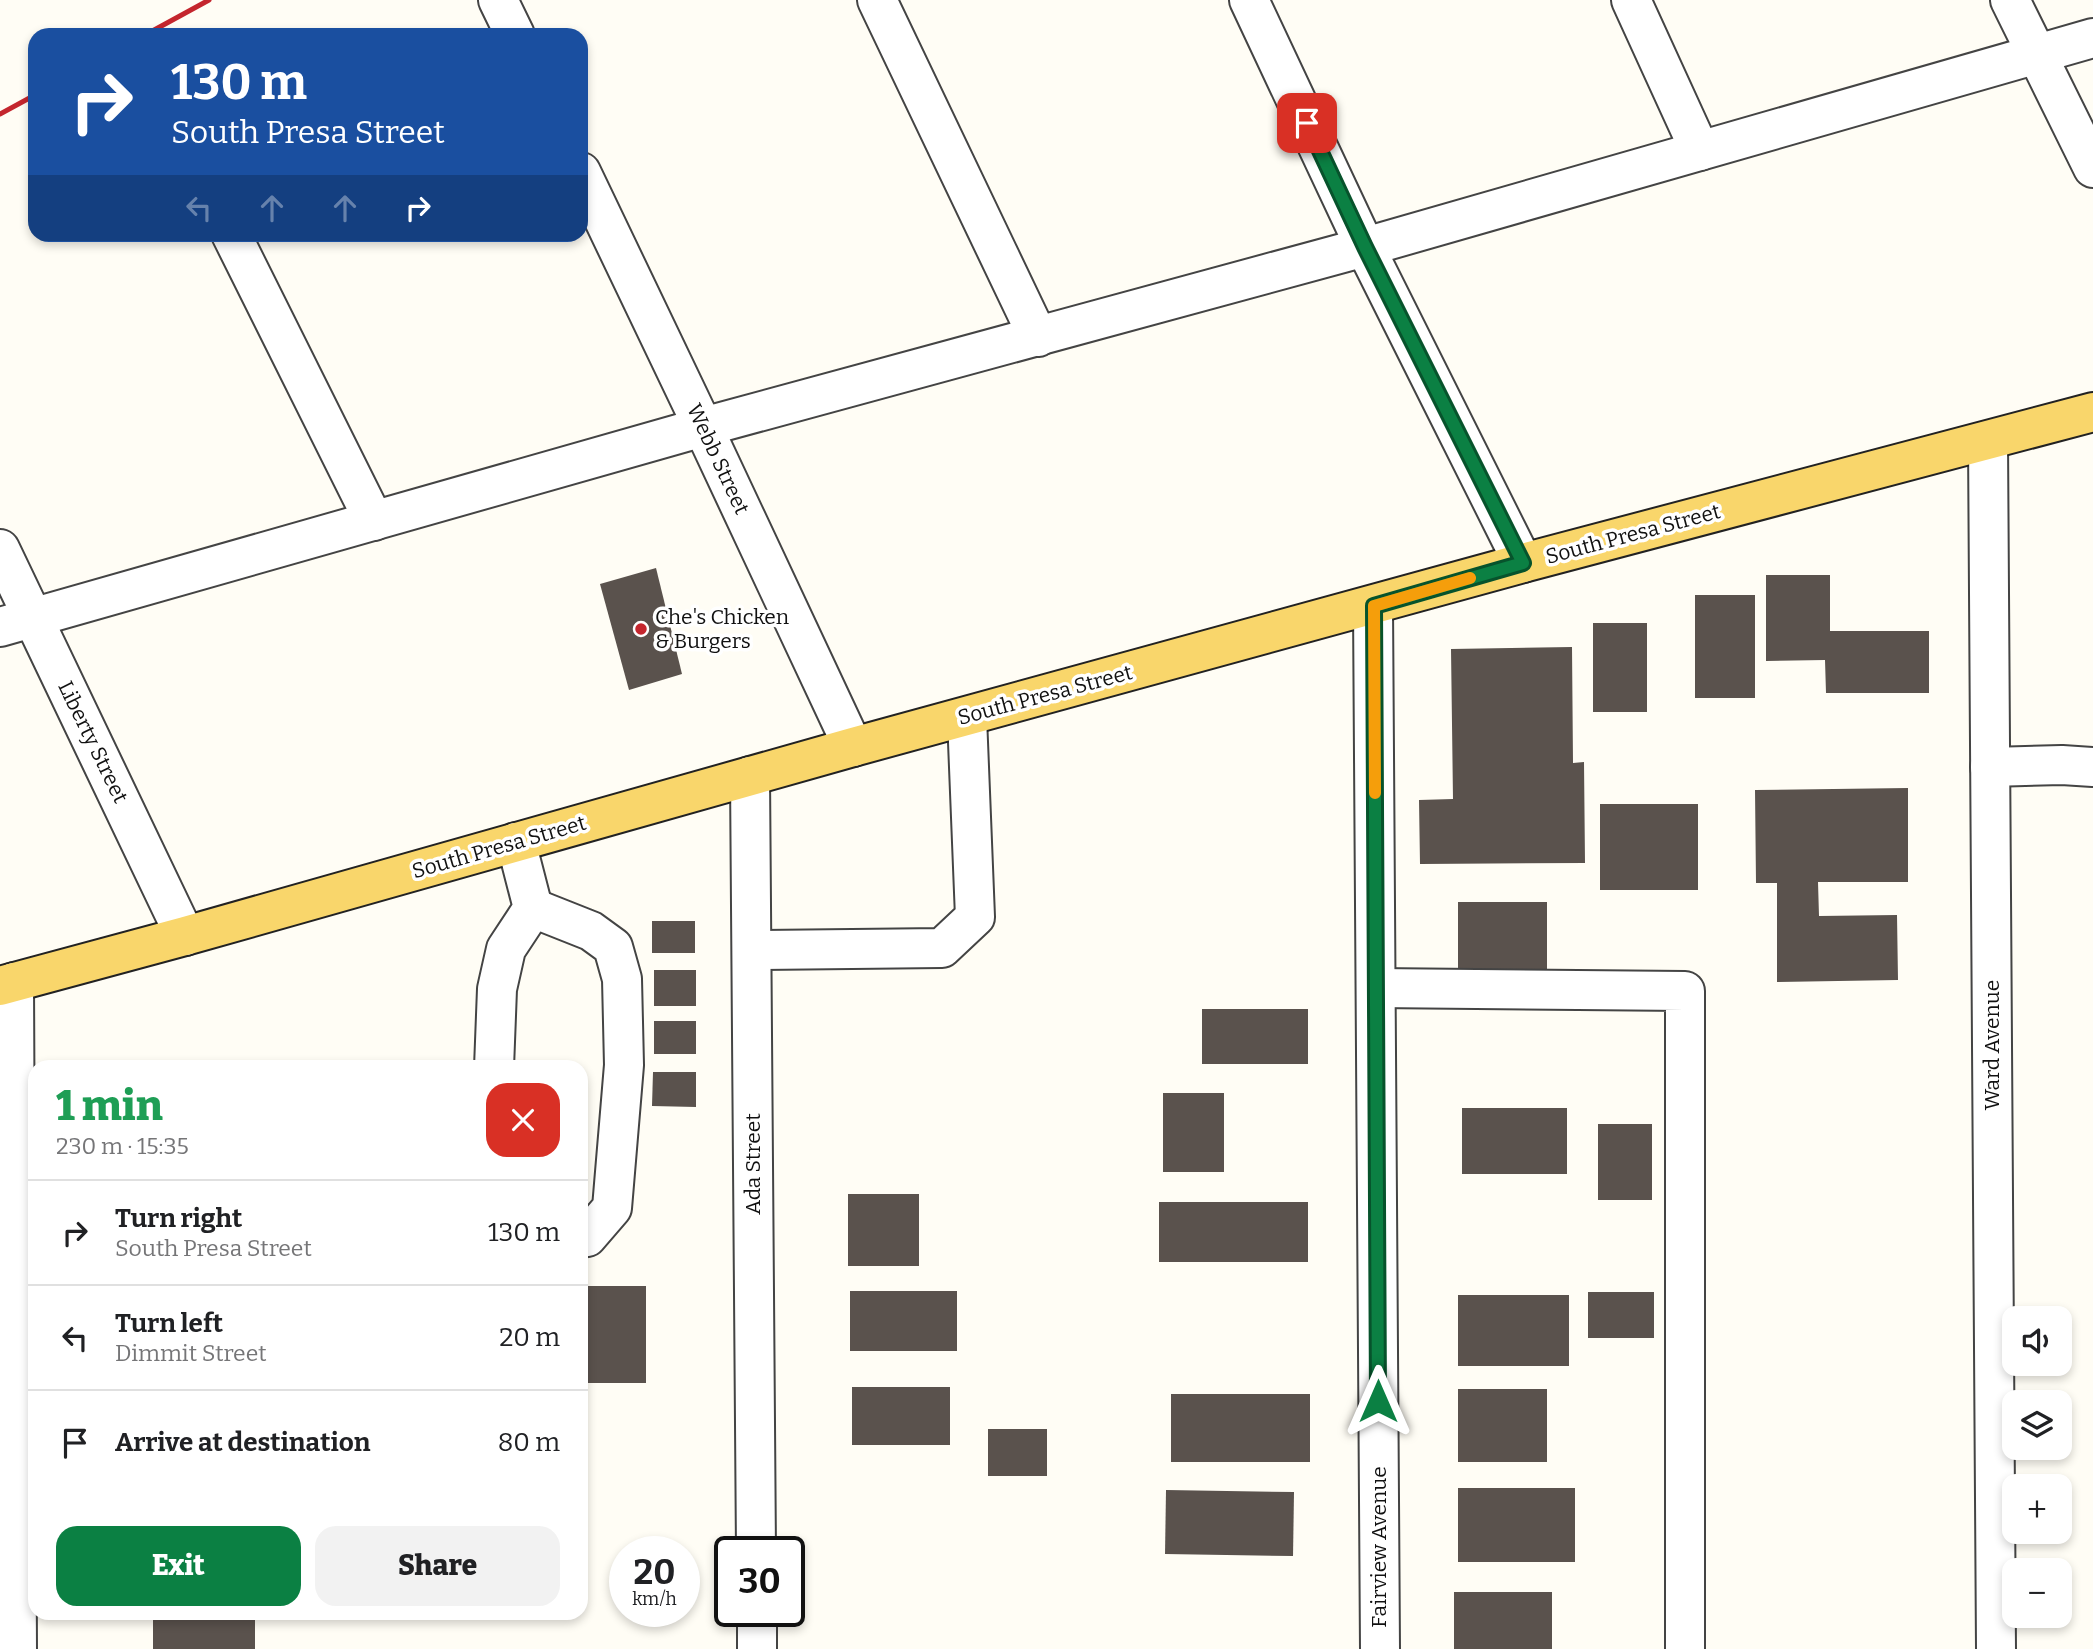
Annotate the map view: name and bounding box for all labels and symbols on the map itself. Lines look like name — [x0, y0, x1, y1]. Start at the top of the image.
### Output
pin — [1277, 93, 1337, 153]
street label: Webb Street — [681, 399, 755, 519]
street label: South Presa Street — [1543, 498, 1724, 570]
place label: Che's Chicken & Burgers — [655, 604, 789, 654]
marker: Che's Chicken & Burgers — [633, 621, 649, 637]
street label: South Presa Street — [955, 659, 1136, 731]
street label: Liberty Street — [52, 677, 134, 808]
street label: South Presa Street — [409, 810, 589, 884]
street label: Ward Avenue — [1979, 980, 2005, 1110]
street label: Ada Street — [740, 1113, 766, 1215]
position arrow — [1341, 1364, 1415, 1438]
street label: Fairview Avenue — [1366, 1466, 1392, 1628]
speed limit sign: 30 — [714, 1536, 805, 1627]

